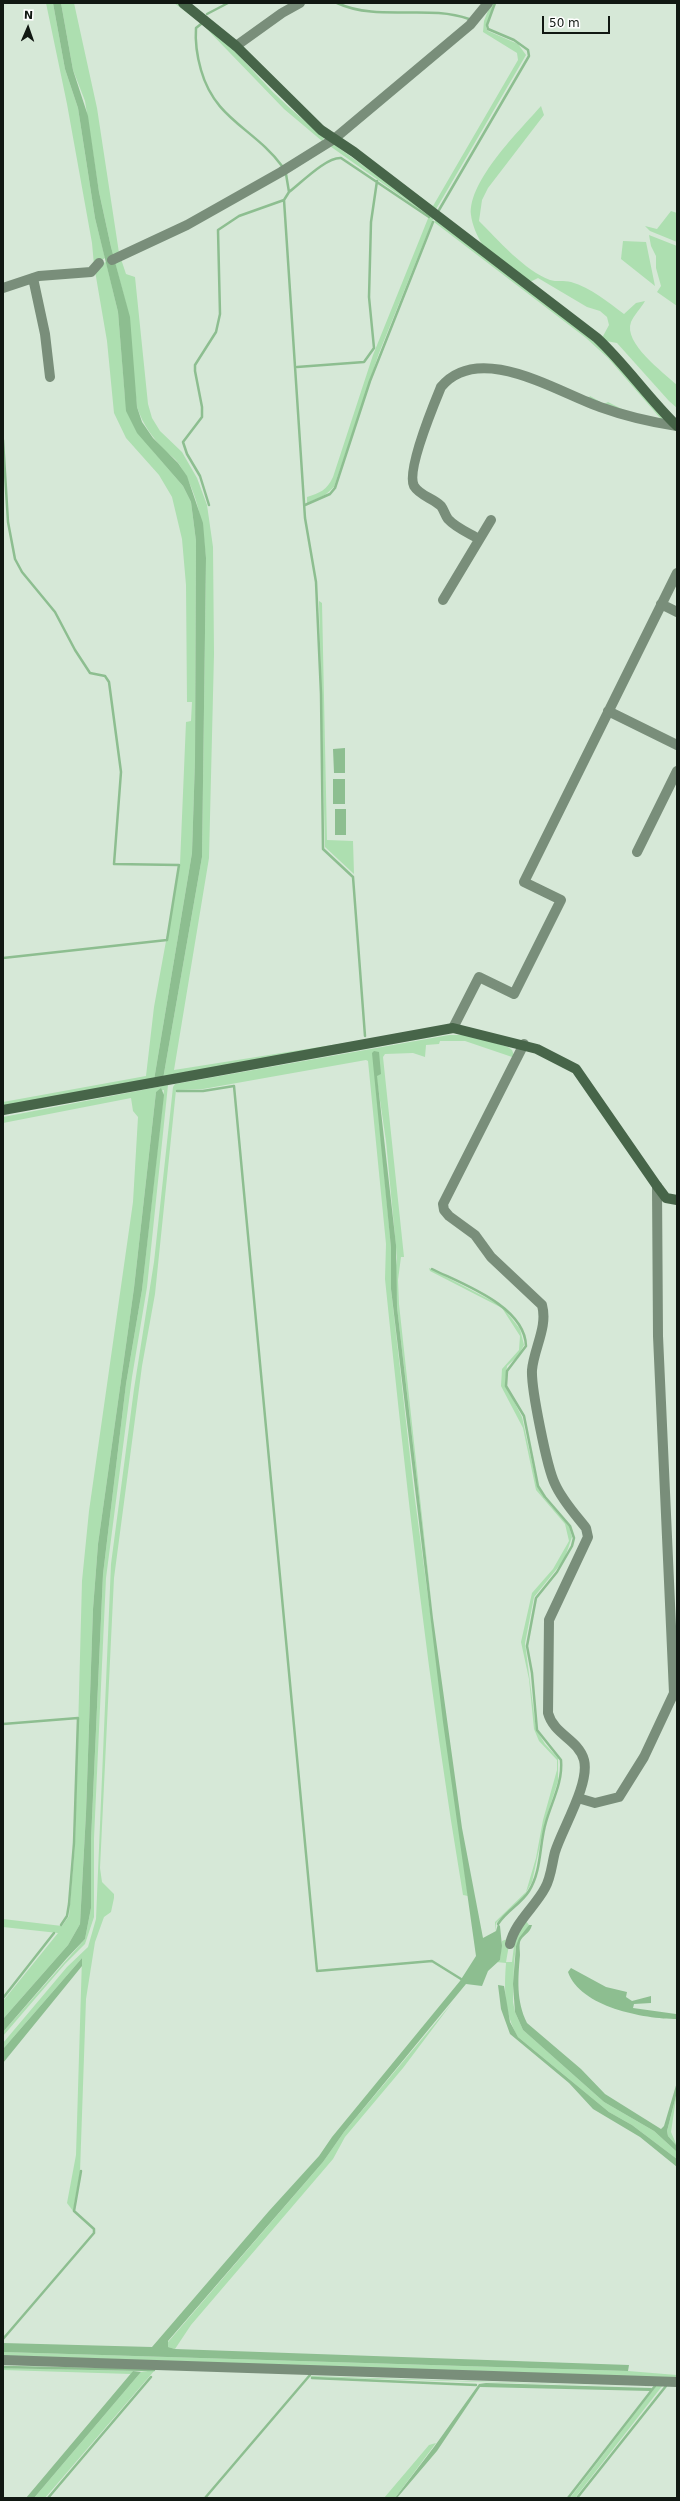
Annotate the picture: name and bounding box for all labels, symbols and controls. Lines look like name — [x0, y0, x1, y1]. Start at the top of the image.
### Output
north arrow — [8, 8, 48, 48]
scale bar — [544, 8, 612, 34]
text: N — [24, 9, 33, 22]
text: 50 m — [549, 16, 580, 30]

